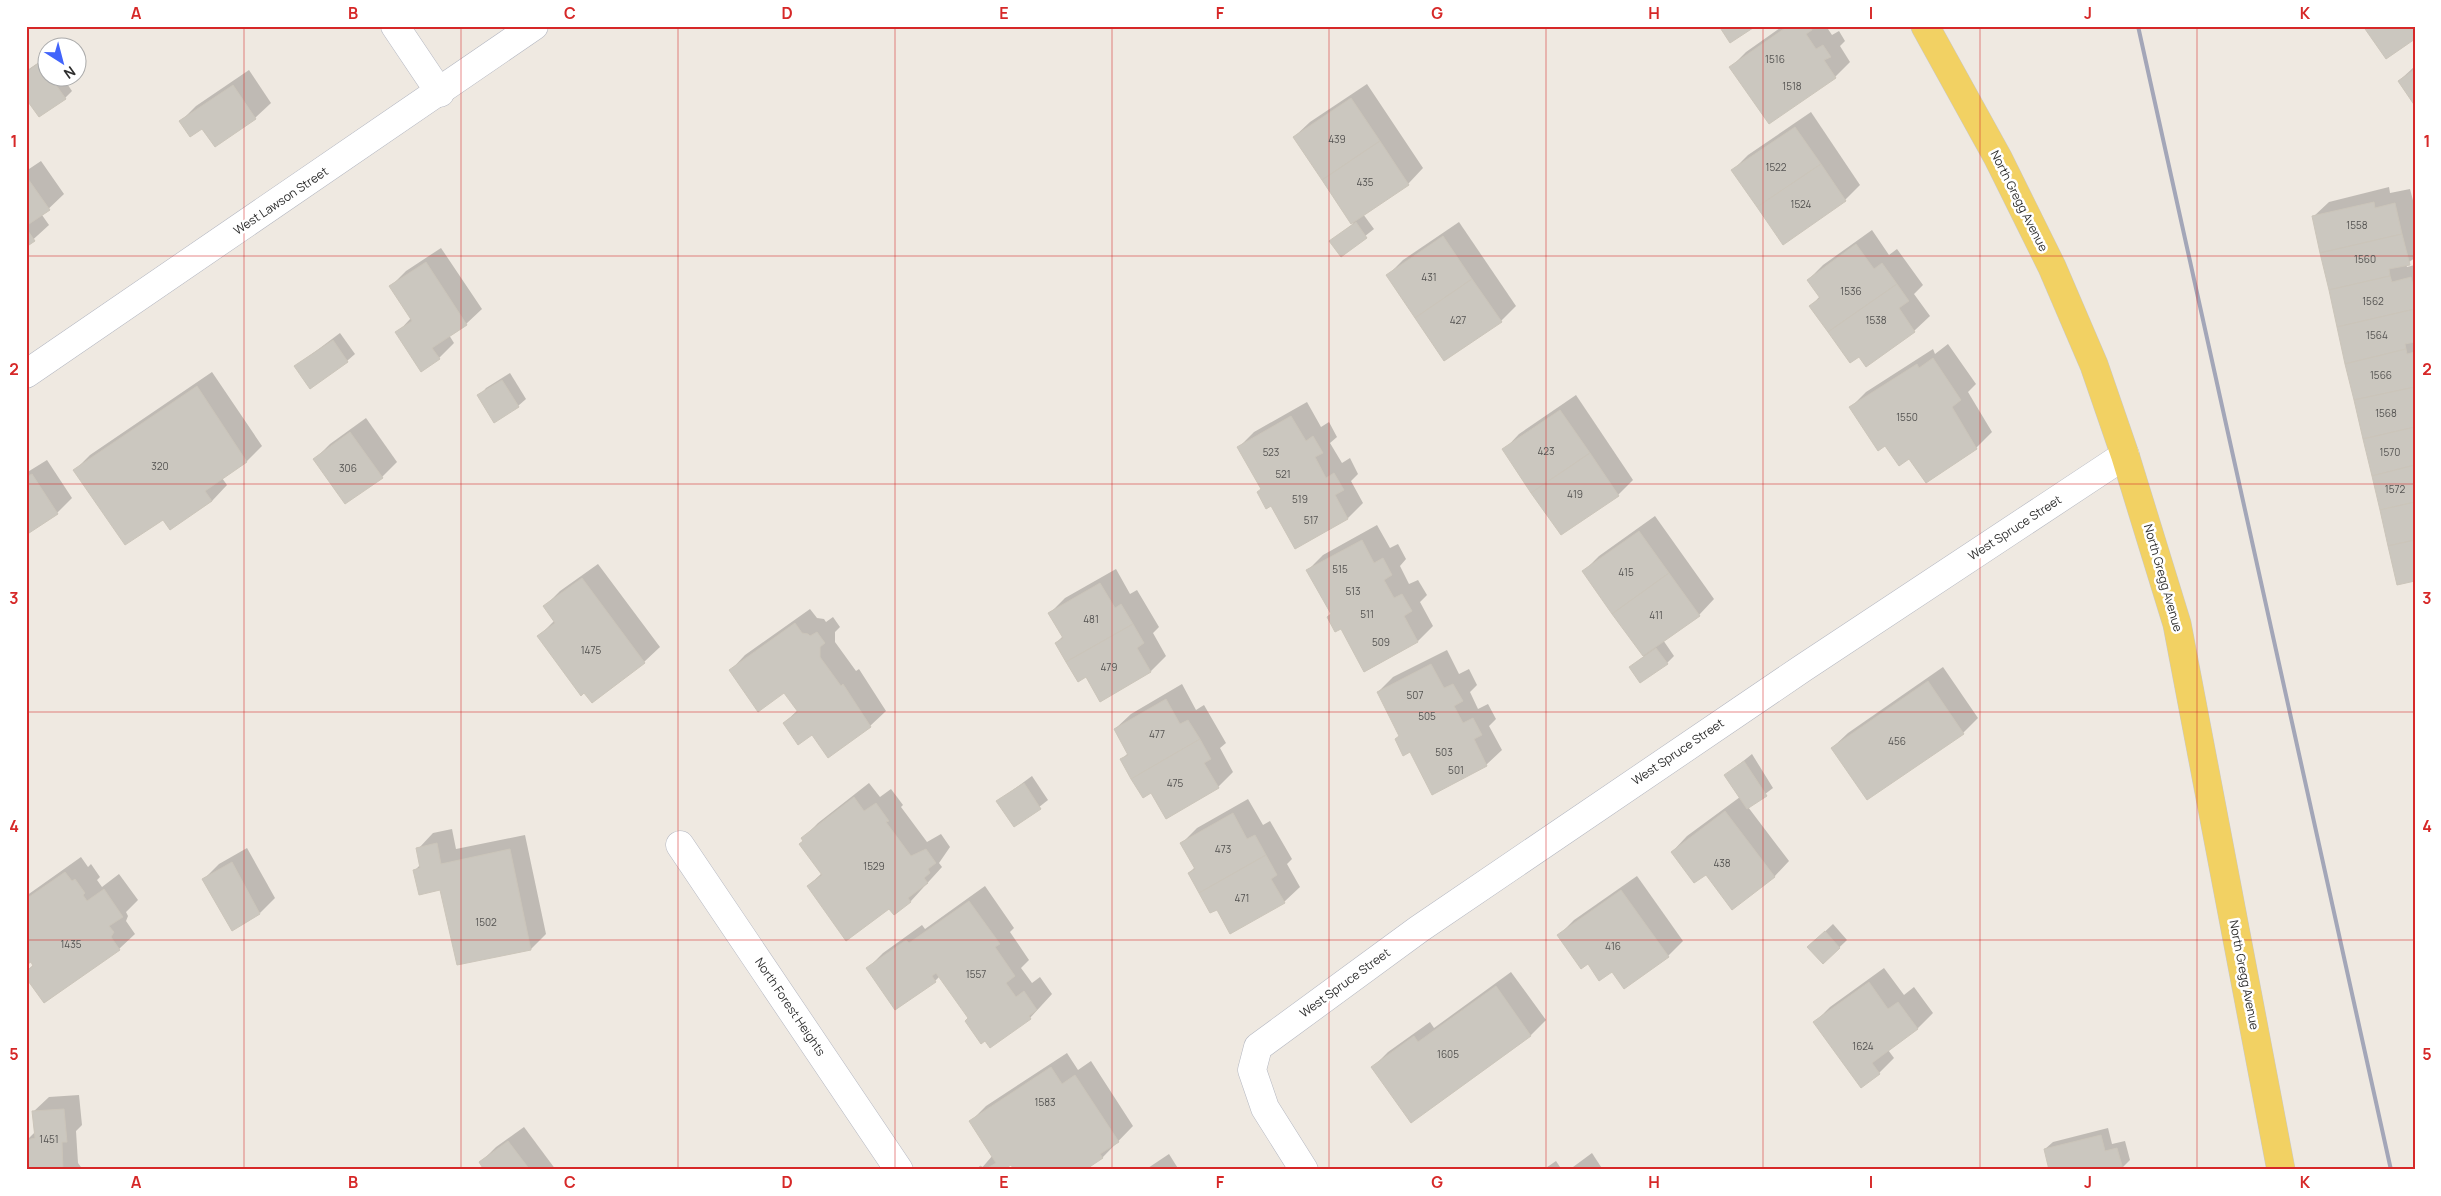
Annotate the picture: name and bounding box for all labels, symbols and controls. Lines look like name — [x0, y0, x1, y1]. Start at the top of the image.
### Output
text: A — [131, 2, 142, 24]
text: B — [348, 2, 358, 24]
text: C — [564, 2, 576, 24]
text: D — [781, 2, 793, 24]
text: E — [999, 2, 1009, 24]
text: F — [1216, 2, 1225, 24]
text: G — [1431, 2, 1443, 24]
text: H — [1648, 2, 1660, 24]
text: I — [1869, 2, 1873, 24]
text: J — [2084, 2, 2092, 24]
text: K — [2300, 2, 2311, 24]
north arrow — [38, 38, 88, 88]
house number: 1516 — [1765, 52, 1785, 66]
text: N — [60, 62, 80, 84]
house number: 1518 — [1782, 79, 1802, 93]
text: 1 — [10, 130, 18, 152]
text: 1 — [2423, 130, 2431, 152]
house number: 439 — [1328, 132, 1346, 146]
street label: North Gregg Avenue — [1987, 147, 2052, 254]
house number: 1522 — [1766, 160, 1787, 174]
street label: West Lawson Street — [230, 162, 332, 239]
house number: 435 — [1356, 175, 1374, 189]
house number: 1524 — [1791, 197, 1811, 211]
house number: 1558 — [2346, 218, 2368, 232]
house number: 1560 — [2354, 252, 2376, 266]
house number: 431 — [1421, 270, 1437, 284]
house number: 1536 — [1840, 284, 1862, 298]
house number: 1562 — [2362, 294, 2384, 308]
house number: 427 — [1450, 313, 1466, 327]
house number: 1538 — [1865, 313, 1887, 327]
house number: 1564 — [2366, 328, 2388, 342]
text: 2 — [9, 358, 19, 380]
text: 2 — [2422, 358, 2432, 380]
house number: 1566 — [2370, 368, 2392, 382]
house number: 1568 — [2375, 406, 2397, 420]
house number: 1550 — [1896, 410, 1918, 424]
house number: 423 — [1537, 444, 1555, 458]
house number: 523 — [1263, 445, 1279, 459]
house number: 1570 — [2380, 445, 2400, 459]
house number: 320 — [151, 459, 169, 473]
house number: 306 — [339, 461, 357, 475]
house number: 521 — [1275, 467, 1291, 481]
house number: 1572 — [2385, 482, 2405, 496]
house number: 419 — [1567, 487, 1583, 501]
street label: West Spruce Street — [1965, 491, 2065, 564]
house number: 519 — [1292, 492, 1308, 506]
house number: 517 — [1304, 513, 1318, 527]
street label: North Gregg Avenue — [2140, 522, 2187, 634]
house number: 515 — [1332, 562, 1348, 576]
house number: 415 — [1618, 565, 1634, 579]
house number: 513 — [1345, 584, 1361, 598]
text: 3 — [9, 587, 19, 609]
text: 3 — [2422, 587, 2432, 609]
house number: 511 — [1360, 607, 1374, 621]
house number: 411 — [1649, 608, 1663, 622]
house number: 481 — [1083, 612, 1099, 626]
house number: 509 — [1372, 635, 1390, 649]
house number: 1475 — [581, 643, 602, 657]
house number: 479 — [1100, 660, 1118, 674]
house number: 507 — [1407, 688, 1423, 702]
house number: 505 — [1418, 709, 1436, 723]
street label: West Spruce Street — [1628, 714, 1727, 789]
house number: 477 — [1149, 727, 1165, 741]
house number: 456 — [1888, 734, 1906, 748]
house number: 503 — [1435, 745, 1453, 759]
house number: 501 — [1448, 763, 1464, 777]
house number: 475 — [1167, 776, 1184, 790]
text: 4 — [9, 815, 19, 837]
text: 4 — [2422, 815, 2432, 837]
house number: 473 — [1215, 842, 1231, 856]
house number: 438 — [1713, 856, 1731, 870]
house number: 1529 — [863, 859, 885, 873]
house number: 471 — [1235, 891, 1249, 905]
house number: 1502 — [475, 915, 497, 929]
street label: North Gregg Avenue — [2226, 919, 2263, 1031]
house number: 1435 — [60, 937, 82, 951]
house number: 416 — [1605, 939, 1621, 953]
street label: West Spruce Street — [1296, 944, 1394, 1021]
street label: North Forest Heights — [751, 954, 830, 1059]
house number: 1557 — [966, 967, 986, 981]
house number: 1624 — [1852, 1039, 1874, 1053]
text: 5 — [9, 1043, 19, 1065]
text: 5 — [2422, 1043, 2432, 1065]
house number: 1605 — [1437, 1047, 1459, 1061]
house number: 1583 — [1034, 1095, 1056, 1109]
house number: 1451 — [39, 1132, 59, 1146]
text: A — [131, 1171, 142, 1193]
text: B — [348, 1171, 358, 1193]
text: C — [564, 1171, 576, 1193]
text: D — [781, 1171, 793, 1193]
text: E — [999, 1171, 1009, 1193]
text: F — [1216, 1171, 1225, 1193]
text: G — [1431, 1171, 1443, 1193]
text: H — [1648, 1171, 1660, 1193]
text: I — [1869, 1171, 1873, 1193]
text: J — [2084, 1171, 2092, 1193]
text: K — [2300, 1171, 2311, 1193]

